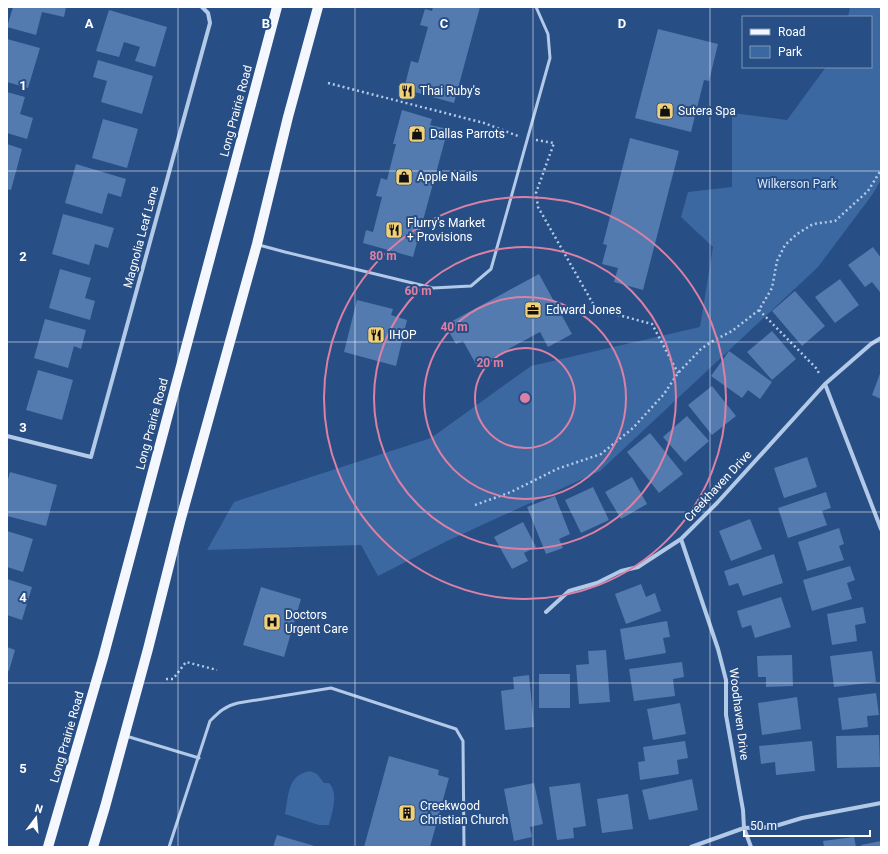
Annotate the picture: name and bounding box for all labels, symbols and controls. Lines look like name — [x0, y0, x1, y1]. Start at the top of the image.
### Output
text: A — [85, 16, 94, 31]
text: B — [262, 16, 270, 31]
text: C — [440, 16, 449, 31]
text: D — [618, 16, 626, 31]
legend — [742, 16, 872, 68]
text: Road — [778, 25, 806, 39]
text: Park — [778, 45, 803, 59]
street label: Long Prairie Road — [217, 64, 255, 158]
text: 1 — [19, 78, 27, 93]
restaurant icon: Thai Ruby's — [397, 81, 417, 101]
place label: Thai Ruby's — [420, 84, 480, 98]
shop icon: Sutera Spa — [655, 101, 675, 121]
place label: Sutera Spa — [678, 104, 736, 118]
shop icon: Dallas Parrots — [407, 124, 427, 144]
place label: Dallas Parrots — [430, 127, 505, 141]
shop icon: Apple Nails — [394, 167, 414, 187]
place label: Apple Nails — [417, 170, 478, 184]
park label: Wilkerson Park — [757, 177, 838, 191]
street label: Magnolia Leaf Lane — [121, 184, 161, 290]
place label: Flurry's Market + Provisions — [407, 216, 485, 244]
restaurant icon: Flurry's Market + Provisions — [384, 220, 404, 240]
text: 2 — [19, 249, 27, 264]
text: 80 m — [369, 249, 397, 263]
text: 60 m — [404, 284, 432, 298]
office icon: Edward Jones — [523, 300, 543, 320]
place label: Edward Jones — [546, 303, 621, 317]
text: 40 m — [440, 320, 468, 334]
restaurant icon: IHOP — [366, 325, 386, 345]
place label: IHOP — [389, 328, 417, 342]
text: 20 m — [476, 356, 504, 370]
street label: Long Prairie Road — [133, 377, 171, 471]
centre of rings — [518, 391, 532, 405]
text: 3 — [19, 420, 27, 435]
street label: Creekhaven Drive — [681, 447, 755, 525]
text: 4 — [19, 590, 27, 605]
place label: Doctors Urgent Care — [285, 608, 348, 636]
hospital icon: Doctors Urgent Care — [262, 612, 282, 632]
street label: Woodhaven Drive — [726, 667, 752, 761]
street label: Long Prairie Road — [47, 690, 87, 784]
text: 5 — [19, 761, 27, 776]
north arrow — [16, 798, 56, 838]
place label: Creekwood Christian Church — [420, 799, 508, 827]
text: N — [33, 802, 44, 816]
building icon: Creekwood Christian Church — [397, 803, 417, 823]
scale bar — [744, 812, 870, 838]
text: 50 m — [750, 819, 777, 833]

